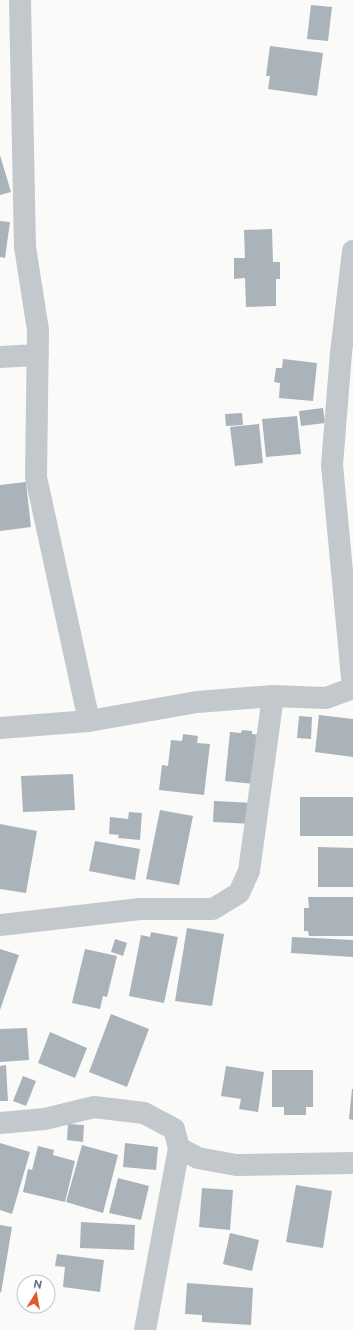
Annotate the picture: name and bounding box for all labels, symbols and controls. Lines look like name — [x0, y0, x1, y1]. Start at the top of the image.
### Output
north arrow — [16, 1274, 56, 1314]
text: N — [33, 1277, 43, 1291]

